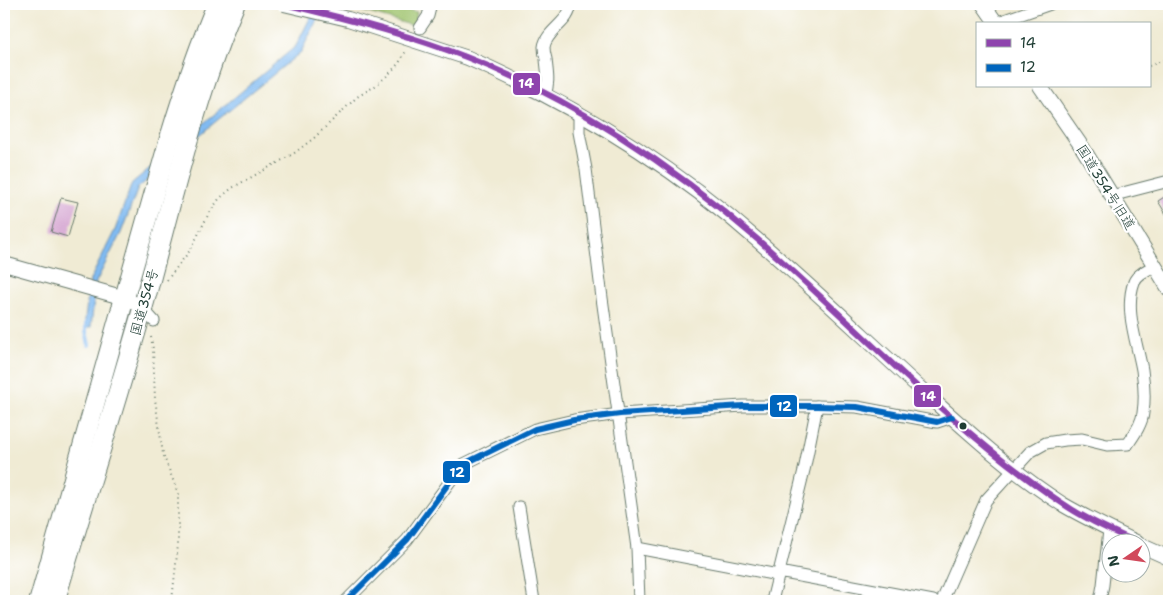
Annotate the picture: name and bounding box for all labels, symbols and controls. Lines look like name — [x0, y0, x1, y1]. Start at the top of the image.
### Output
legend — [976, 22, 1150, 88]
text: 14 — [1020, 33, 1036, 53]
text: 12 — [1020, 57, 1036, 77]
line badge: 14 — [512, 72, 541, 96]
text: 14 — [518, 74, 534, 92]
street label: 国道354号旧道 — [1073, 141, 1139, 233]
street label: 国道354号 — [126, 266, 162, 338]
line badge: 14 — [913, 384, 942, 408]
text: 14 — [920, 387, 936, 405]
line badge: 12 — [769, 394, 798, 418]
text: 12 — [776, 397, 792, 415]
unlabelled marker — [958, 421, 968, 431]
line badge: 12 — [442, 460, 471, 484]
text: 12 — [449, 463, 465, 481]
north arrow — [1100, 532, 1150, 582]
text: N — [1103, 553, 1123, 568]

